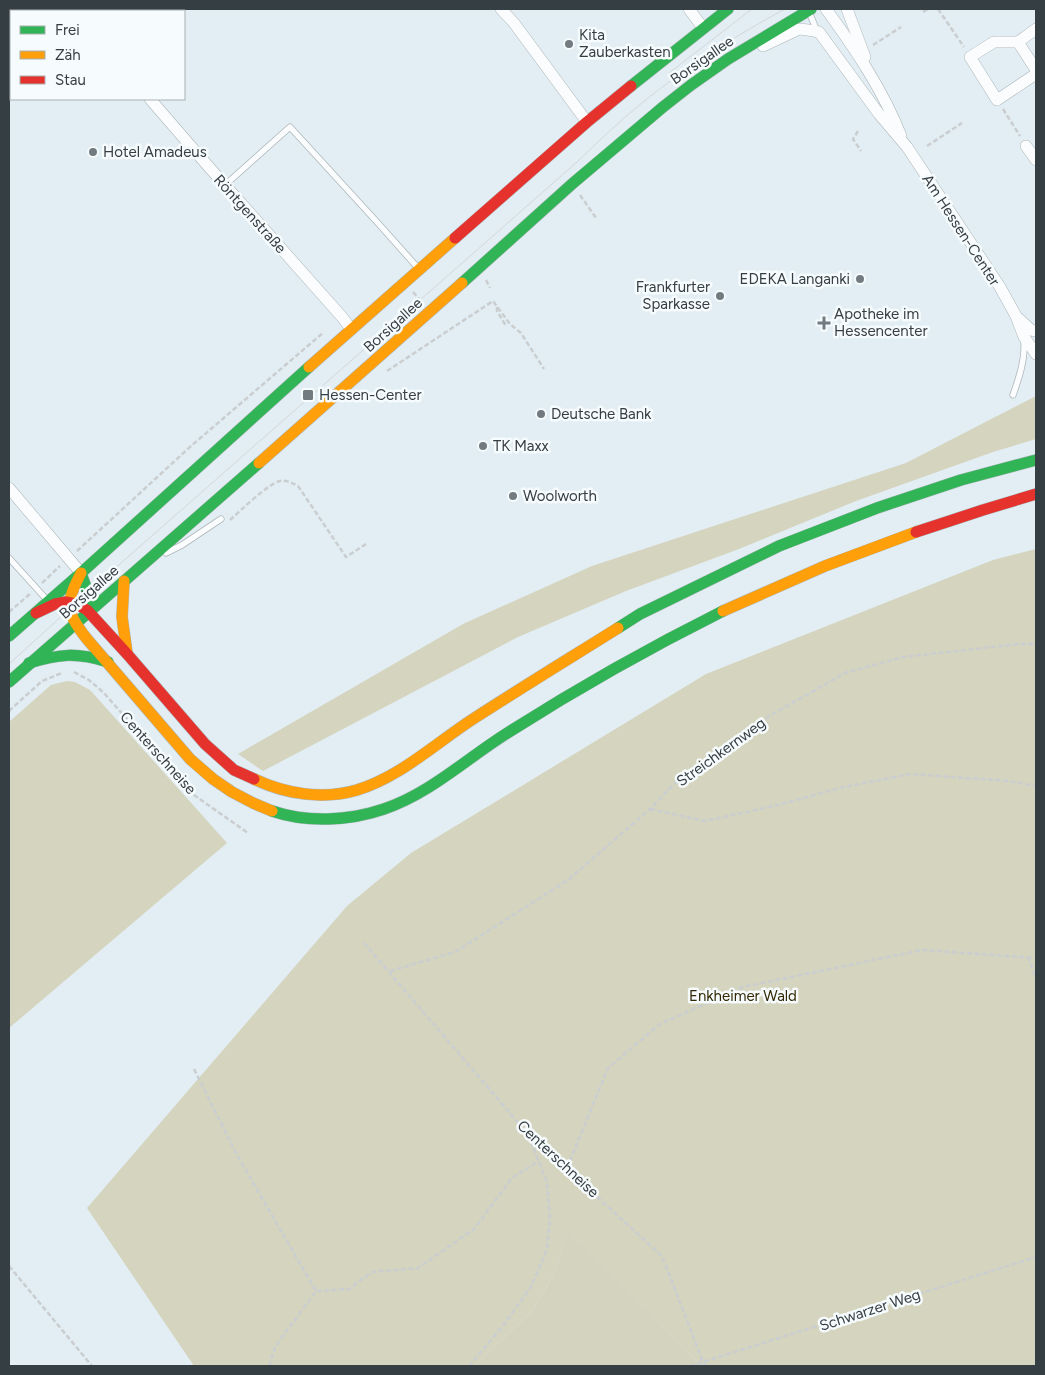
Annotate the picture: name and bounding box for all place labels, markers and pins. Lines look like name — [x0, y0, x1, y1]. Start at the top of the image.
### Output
place label: Kita Zauberkasten — [579, 26, 671, 61]
marker: Kita Zauberkasten — [563, 38, 575, 50]
place label: Hotel Amadeus — [103, 143, 207, 161]
marker: Hotel Amadeus — [87, 146, 99, 158]
place label: EDEKA Langanki — [740, 270, 850, 288]
marker: EDEKA Langanki — [854, 273, 866, 285]
place label: Frankfurter Sparkasse — [636, 278, 710, 313]
marker: Frankfurter Sparkasse — [714, 290, 726, 302]
place label: Apotheke im Hessencenter — [834, 305, 928, 340]
marker: Apotheke im Hessencenter — [818, 317, 830, 329]
place label: Hessen-Center — [319, 386, 422, 404]
marker: Hessen-Center — [301, 388, 315, 402]
place label: Deutsche Bank — [551, 405, 652, 423]
marker: Deutsche Bank — [535, 408, 547, 420]
place label: TK Maxx — [493, 437, 549, 455]
marker: TK Maxx — [477, 440, 489, 452]
place label: Woolworth — [523, 487, 597, 505]
marker: Woolworth — [507, 490, 519, 502]

